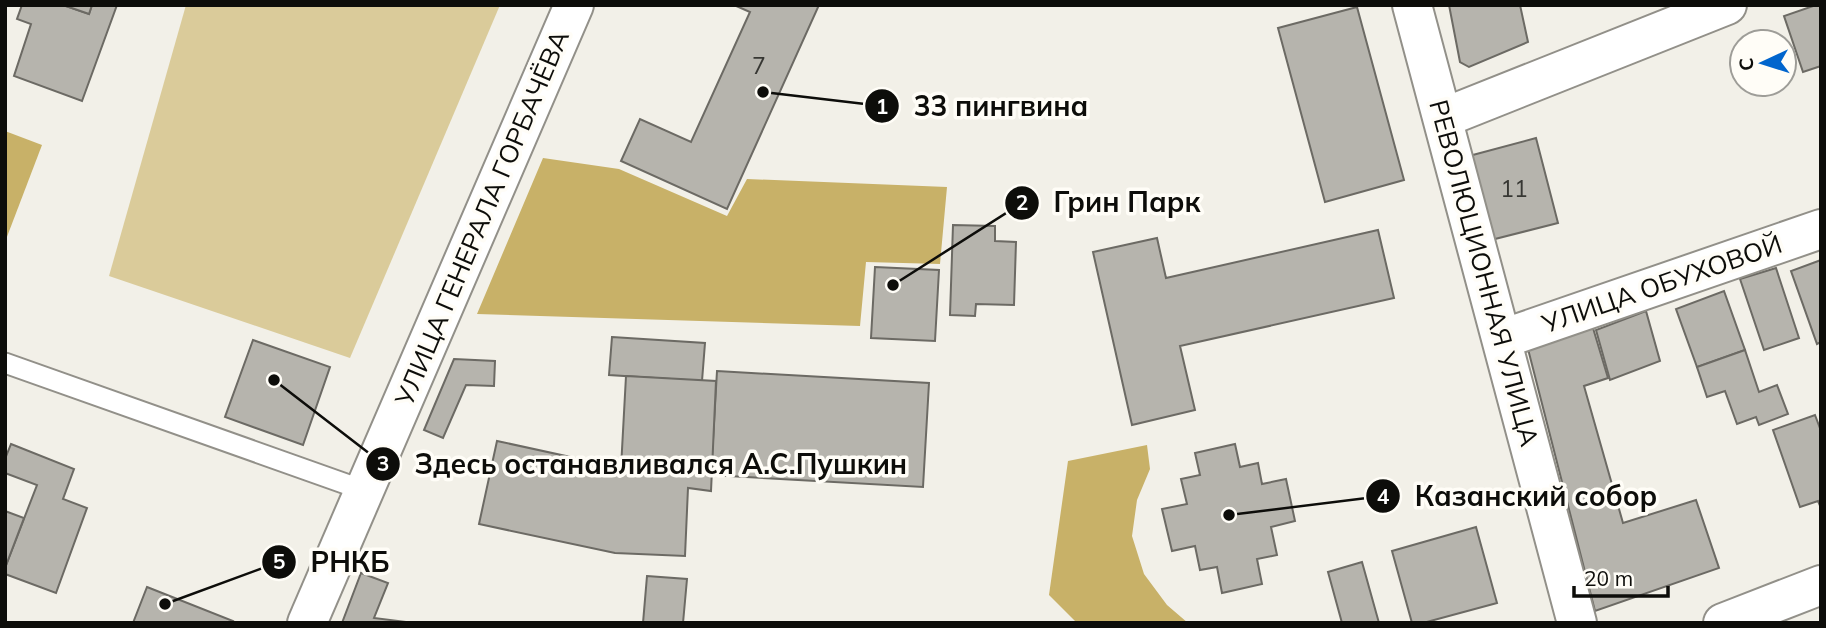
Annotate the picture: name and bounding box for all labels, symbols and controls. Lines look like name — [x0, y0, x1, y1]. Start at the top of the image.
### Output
street label: УЛИЦА ГЕНЕРАЛА ГОРБАЧЁВА — [387, 25, 576, 411]
north arrow — [1728, 28, 1798, 98]
house number: 7 — [752, 51, 766, 80]
text: С — [1734, 57, 1758, 72]
callout: 33 пингвина — [865, 82, 1102, 131]
text: 33 пингвина — [914, 88, 1088, 123]
text: 1 — [876, 93, 888, 119]
street label: РЕВОЛЮЦИОННАЯ УЛИЦА — [1422, 96, 1547, 450]
house number: 11 — [1500, 174, 1528, 203]
callout: Грин Парк — [1004, 178, 1214, 227]
text: Грин Парк — [1054, 184, 1201, 219]
text: 2 — [1016, 189, 1028, 215]
street label: УЛИЦА ОБУХОВОЙ — [1537, 227, 1786, 340]
callout: Здесь останавливался А.С.Пушкин — [366, 439, 921, 488]
text: Здесь останавливался А.С.Пушкин — [415, 446, 907, 481]
text: 3 — [377, 450, 389, 476]
callout: Казанский собор — [1366, 472, 1671, 521]
text: Казанский собор — [1415, 478, 1657, 513]
text: 4 — [1377, 483, 1390, 509]
callout: РНКБ — [262, 537, 403, 586]
text: РНКБ — [311, 544, 389, 579]
text: 5 — [273, 548, 285, 574]
scale bar — [1574, 554, 1668, 598]
text: 20 m — [1584, 565, 1633, 591]

